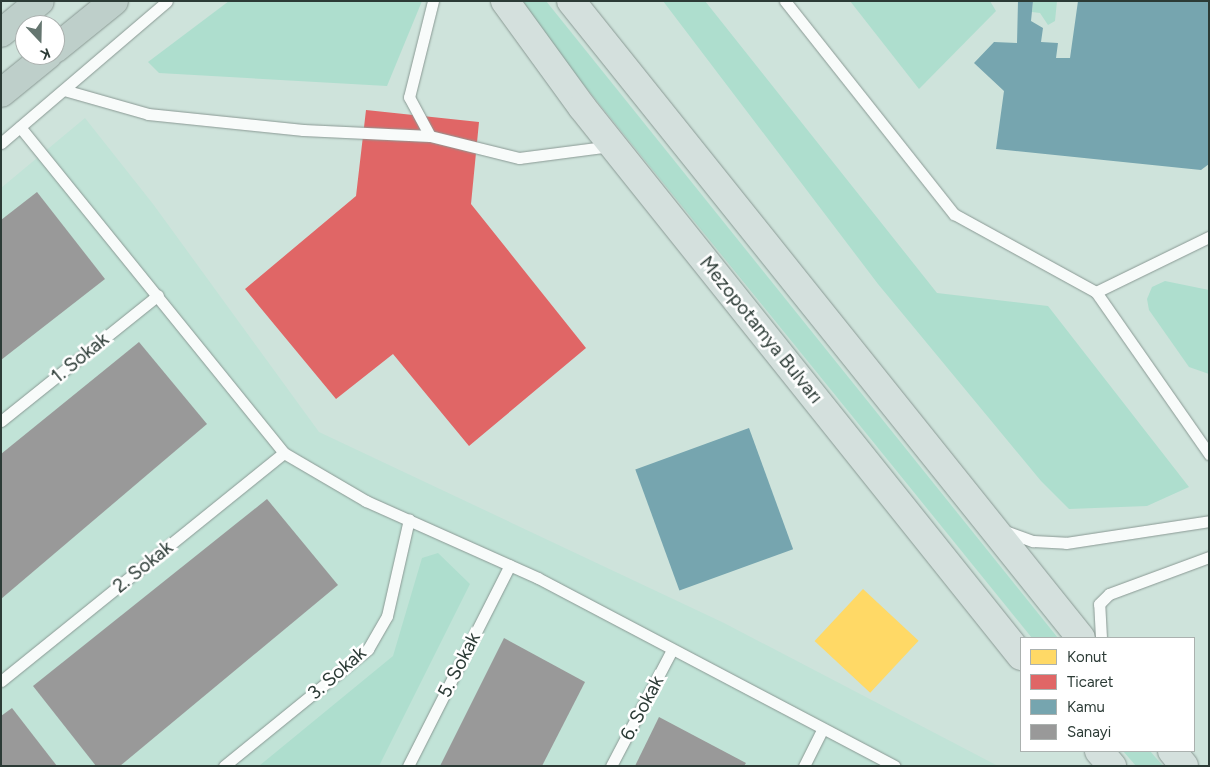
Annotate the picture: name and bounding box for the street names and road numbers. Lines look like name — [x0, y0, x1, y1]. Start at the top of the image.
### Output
street label: Mezopotamya Bulvarı — [695, 252, 827, 408]
street label: 1. Sokak — [47, 328, 113, 388]
street label: 2. Sokak — [109, 536, 177, 598]
street label: 5. Sokak — [433, 629, 485, 701]
street label: 3. Sokak — [303, 642, 371, 704]
street label: 6. Sokak — [616, 672, 668, 744]

